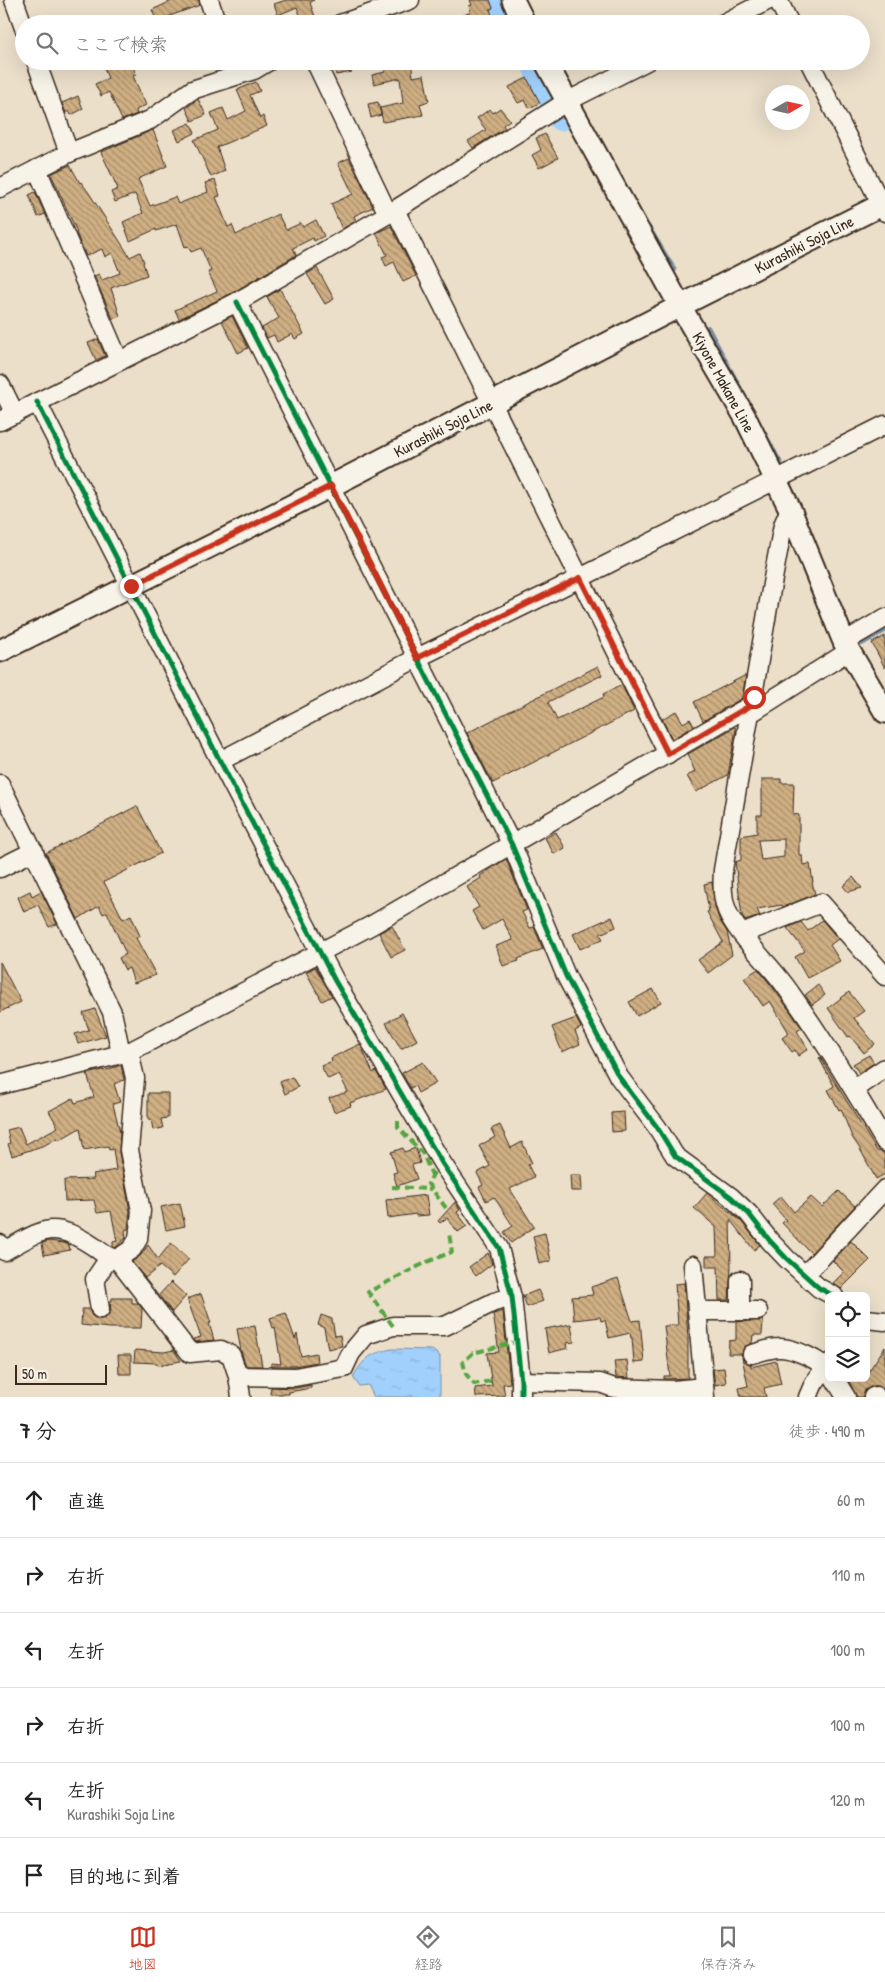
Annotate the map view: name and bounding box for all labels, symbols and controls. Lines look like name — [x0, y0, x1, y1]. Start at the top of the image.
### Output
search box — [15, 15, 870, 70]
icon: search — [33, 29, 61, 57]
text: ここで検索 — [73, 31, 168, 57]
north arrow — [765, 85, 810, 130]
street label: Kurashiki Soja Line — [751, 209, 858, 278]
street label: Kiyone Makane Line — [687, 328, 761, 437]
street label: Kurashiki Soja Line — [390, 393, 497, 462]
route end — [120, 575, 143, 598]
route start — [743, 686, 766, 709]
map controls — [825, 1292, 870, 1382]
button: locate — [825, 1292, 870, 1337]
button: layers — [825, 1337, 870, 1382]
scale bar — [15, 1362, 108, 1385]
text: 50 m — [22, 1364, 47, 1383]
text: 7 分 — [20, 1416, 56, 1445]
text: 徒歩 · 490 m — [789, 1420, 865, 1442]
icon: ahead — [20, 1486, 48, 1514]
text: 直進 — [67, 1488, 105, 1514]
text: 60 m — [837, 1489, 865, 1511]
icon: right — [20, 1561, 48, 1589]
text: 右折 — [67, 1563, 105, 1589]
text: 110 m — [832, 1564, 865, 1586]
icon: left — [20, 1636, 48, 1664]
text: 左折 — [67, 1638, 105, 1664]
text: 100 m — [830, 1639, 865, 1661]
icon: right — [20, 1711, 48, 1739]
text: 右折 — [67, 1713, 105, 1739]
text: 100 m — [830, 1714, 865, 1736]
text: 左折 — [67, 1777, 105, 1803]
icon: left — [20, 1786, 48, 1814]
text: 120 m — [830, 1789, 865, 1811]
text: Kurashiki Soja Line — [67, 1803, 175, 1825]
icon: arrive — [20, 1861, 48, 1889]
text: 目的地に到着 — [67, 1863, 181, 1889]
tab: 地図 — [129, 1923, 157, 1973]
tab: 経路 — [414, 1923, 442, 1973]
tab: 保存済み — [700, 1923, 756, 1973]

